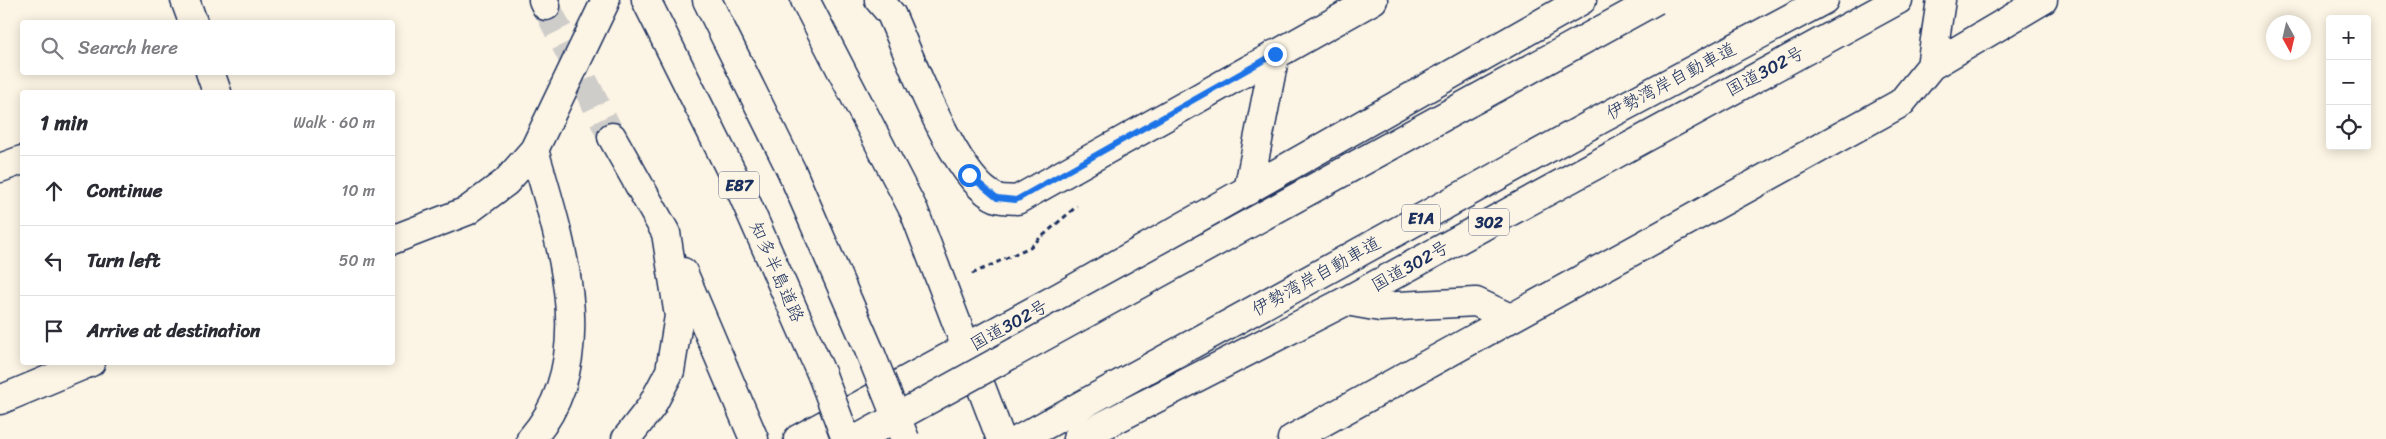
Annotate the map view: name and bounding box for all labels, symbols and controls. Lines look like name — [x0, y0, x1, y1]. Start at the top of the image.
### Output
north arrow — [2266, 15, 2311, 60]
map controls — [2326, 15, 2371, 150]
button: + — [2326, 15, 2371, 60]
search box — [20, 20, 395, 75]
text: Search here — [78, 31, 178, 64]
street label: 伊勢湾岸自動車道 — [1600, 33, 1742, 129]
icon: search — [38, 34, 66, 62]
street label: 国道302号 — [1720, 37, 1810, 105]
route end — [1264, 43, 1287, 66]
button: − — [2326, 60, 2371, 105]
text: 1 min — [40, 104, 88, 142]
button: locate — [2326, 105, 2371, 150]
text: Walk · 60 m — [293, 108, 375, 137]
route start — [958, 164, 981, 187]
road number: E87 — [719, 172, 759, 198]
text: Continue — [87, 174, 163, 207]
text: 10 m — [342, 176, 375, 205]
icon: ahead — [40, 177, 68, 205]
road number: E1A — [1402, 204, 1440, 232]
road number: 302 — [1469, 208, 1509, 236]
street label: 知多半島道路 — [740, 216, 814, 328]
street label: 伊勢湾岸自動車道 — [1245, 227, 1387, 325]
street label: 国道302号 — [1365, 231, 1455, 301]
text: Turn left — [87, 244, 160, 277]
text: 50 m — [339, 246, 375, 275]
icon: left — [40, 247, 68, 275]
street label: 国道302号 — [964, 290, 1054, 360]
text: Arrive at destination — [87, 314, 260, 347]
icon: arrive — [40, 317, 68, 345]

